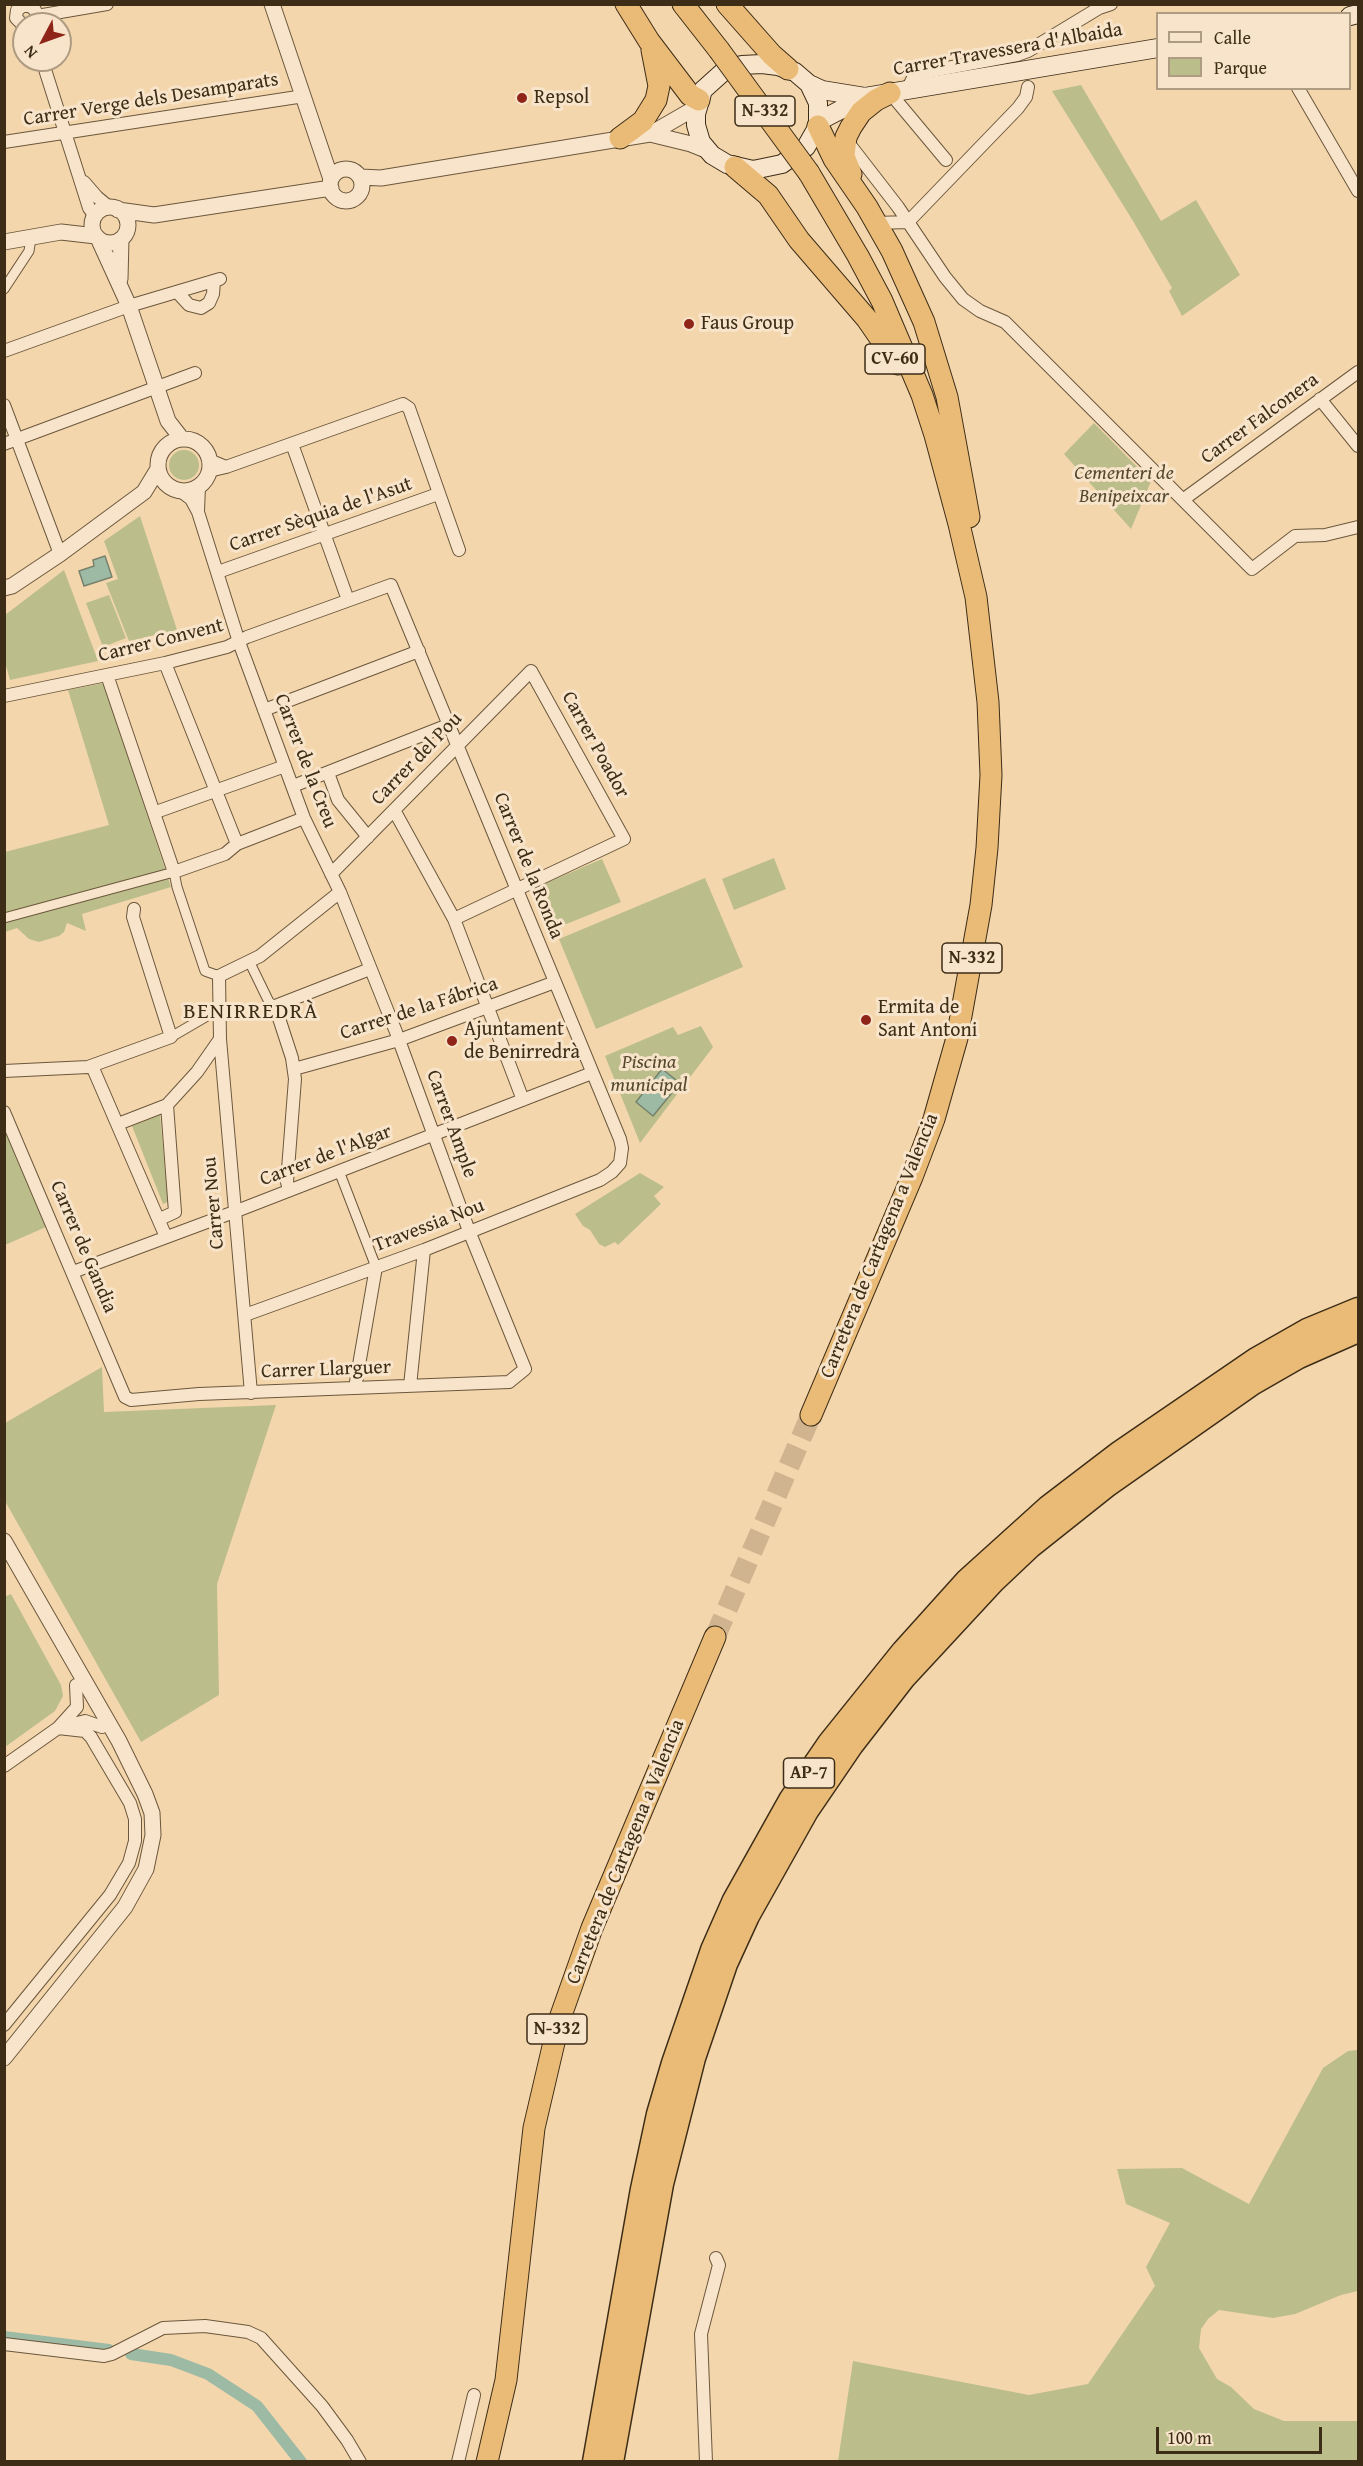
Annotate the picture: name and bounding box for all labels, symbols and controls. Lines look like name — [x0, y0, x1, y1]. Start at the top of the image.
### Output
north arrow — [12, 12, 72, 72]
legend — [1156, 12, 1351, 90]
street label: Carrer Travessera d'Albaida — [892, 18, 1124, 82]
text: Calle — [1214, 24, 1251, 51]
text: N — [17, 41, 42, 64]
text: Parque — [1214, 54, 1267, 81]
street label: Carrer Verge dels Desamparats — [22, 68, 280, 132]
place label: Repsol — [534, 86, 589, 110]
marker: Repsol — [515, 91, 529, 105]
road number: N-332 — [735, 96, 795, 126]
place label: Faus Group — [701, 312, 794, 336]
marker: Faus Group — [682, 317, 696, 331]
road number: CV-60 — [865, 344, 925, 374]
street label: Carrer Falconera — [1196, 368, 1324, 470]
park label: Cementeri de Benipeixcar — [1074, 462, 1174, 509]
street label: Carrer Sèquia de l'Asut — [226, 472, 416, 558]
street label: Carrer Convent — [96, 614, 226, 668]
street label: Carrer Poador — [556, 688, 634, 802]
street label: Carrer de la Creu — [268, 691, 342, 831]
street label: Carrer del Pou — [367, 707, 467, 811]
street label: Carrer de la Ronda — [488, 789, 568, 943]
road number: N-332 — [942, 943, 1002, 973]
street label: Carrer de la Fábrica — [337, 972, 501, 1046]
place label: Ermita de Sant Antoni — [878, 996, 977, 1043]
district label: BENIRREDRÀ — [183, 999, 319, 1025]
marker: Ermita de Sant Antoni — [859, 1013, 873, 1027]
place label: Ajuntament de Benirredrà — [464, 1018, 580, 1065]
marker: Ajuntament de Benirredrà — [445, 1034, 459, 1048]
park label: Piscina municipal — [610, 1051, 688, 1098]
street label: Carrer Ample — [420, 1067, 482, 1181]
street label: Carretera de Cartagena a Valencia — [816, 1110, 944, 1382]
street label: Carrer de l'Algar — [257, 1120, 395, 1192]
street label: Carrer Nou — [198, 1156, 230, 1250]
street label: Carrer de Gandia — [44, 1177, 122, 1317]
street label: Travessia Nou — [370, 1194, 488, 1258]
street label: Carrer Llarguer — [261, 1356, 391, 1384]
street label: Carretera de Cartagena a Valencia — [562, 1716, 690, 1988]
road number: AP-7 — [784, 1758, 834, 1788]
road number: N-332 — [527, 2014, 587, 2044]
scale bar — [1159, 2415, 1326, 2453]
text: 100 m — [1167, 2424, 1212, 2451]

